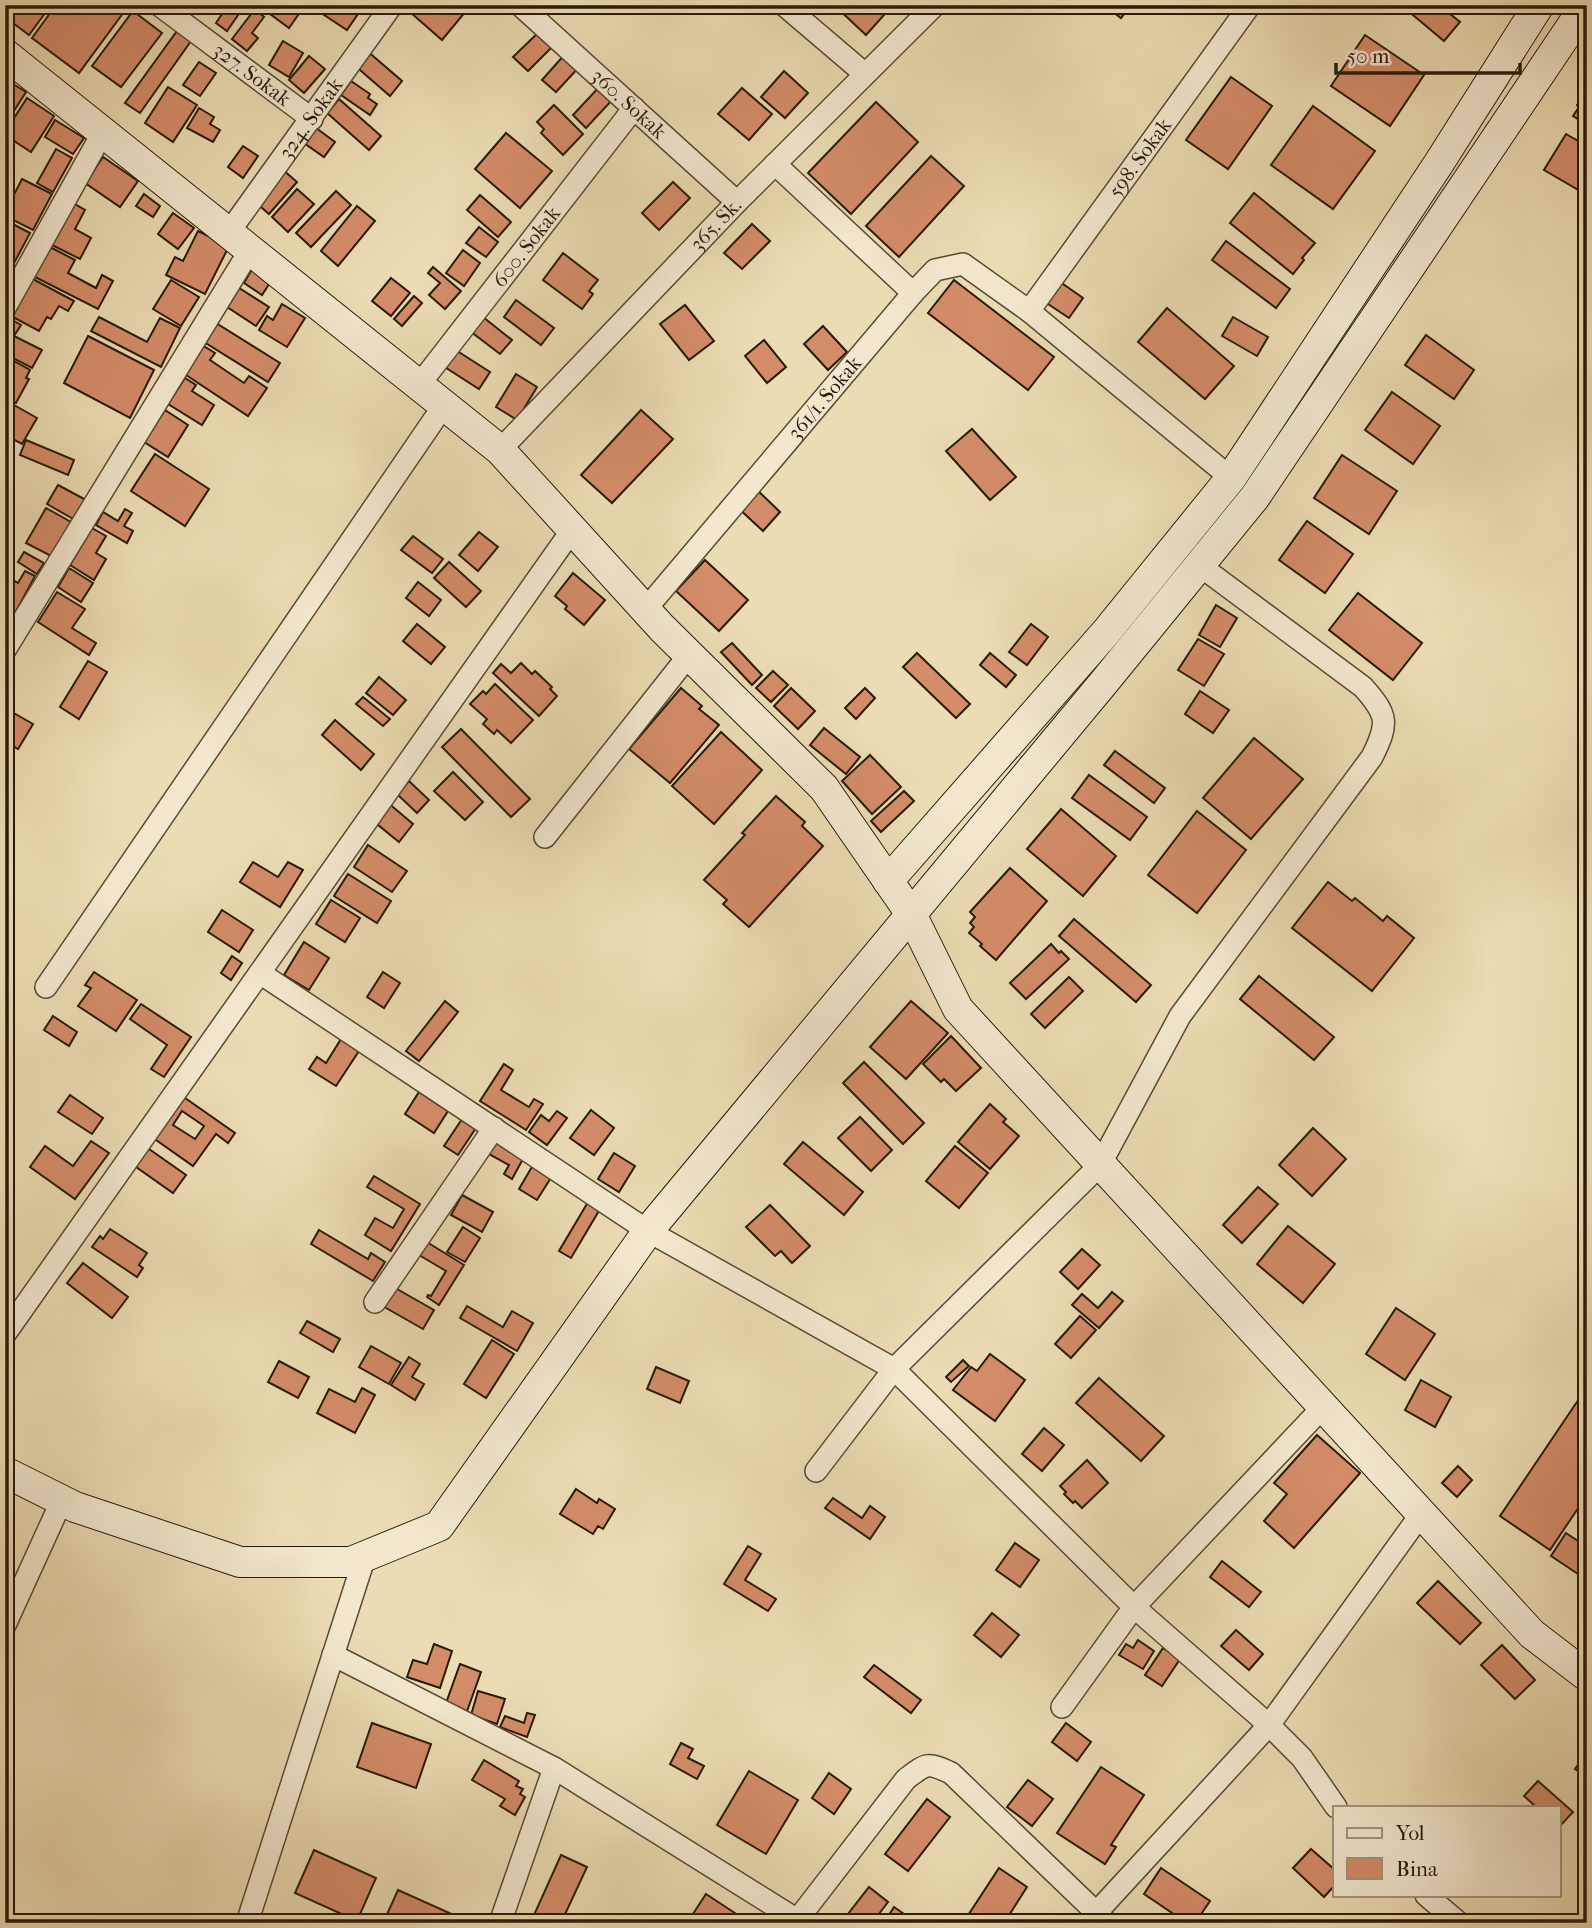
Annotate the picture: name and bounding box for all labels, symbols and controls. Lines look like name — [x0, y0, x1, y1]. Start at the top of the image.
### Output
scale bar — [1336, 32, 1520, 76]
street label: 327. Sokak — [209, 38, 296, 111]
text: 50 m — [1347, 44, 1390, 68]
street label: 360. Sokak — [586, 64, 671, 144]
street label: 324. Sokak — [274, 73, 348, 163]
street label: 598. Sokak — [1103, 113, 1176, 202]
street label: 365. Sk. — [685, 193, 746, 256]
street label: 600. Sokak — [487, 201, 565, 292]
street label: 361/1. Sokak — [783, 351, 866, 444]
legend — [1333, 1806, 1560, 1896]
text: Yol — [1395, 1821, 1425, 1845]
text: Bina — [1396, 1857, 1438, 1881]

